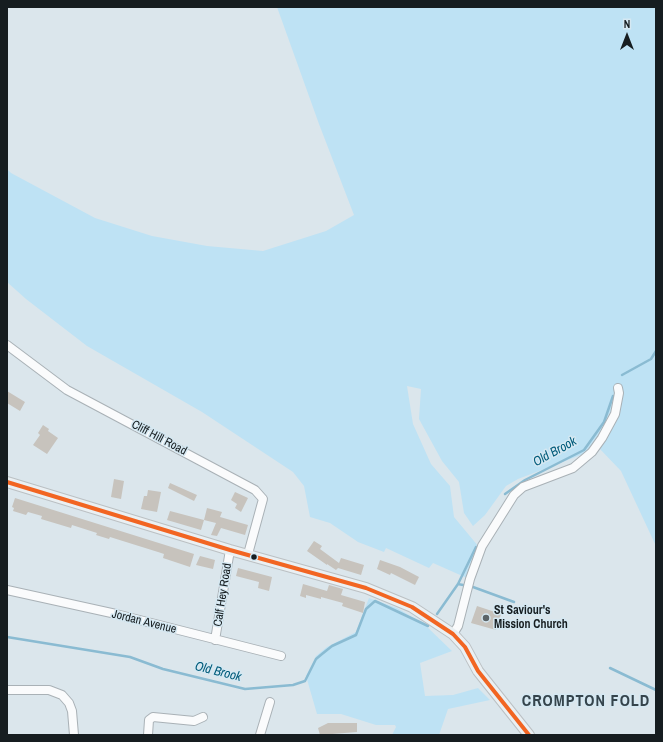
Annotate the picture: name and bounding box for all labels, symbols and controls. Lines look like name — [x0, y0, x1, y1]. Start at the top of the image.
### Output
north arrow — [607, 16, 647, 56]
text: N — [624, 17, 630, 31]
street label: Cliff Hill Road — [129, 417, 189, 459]
water label: Old Brook — [530, 434, 580, 470]
unlabelled marker — [249, 552, 259, 562]
street label: Calf Hey Road — [211, 562, 235, 628]
place label: St Saviour's Mission Church — [494, 604, 568, 632]
street label: Jordan Avenue — [110, 607, 178, 637]
marker: St Saviour's Mission Church — [481, 613, 491, 623]
water label: Old Brook — [193, 659, 243, 685]
district label: CROMPTON FOLD — [522, 692, 650, 712]

